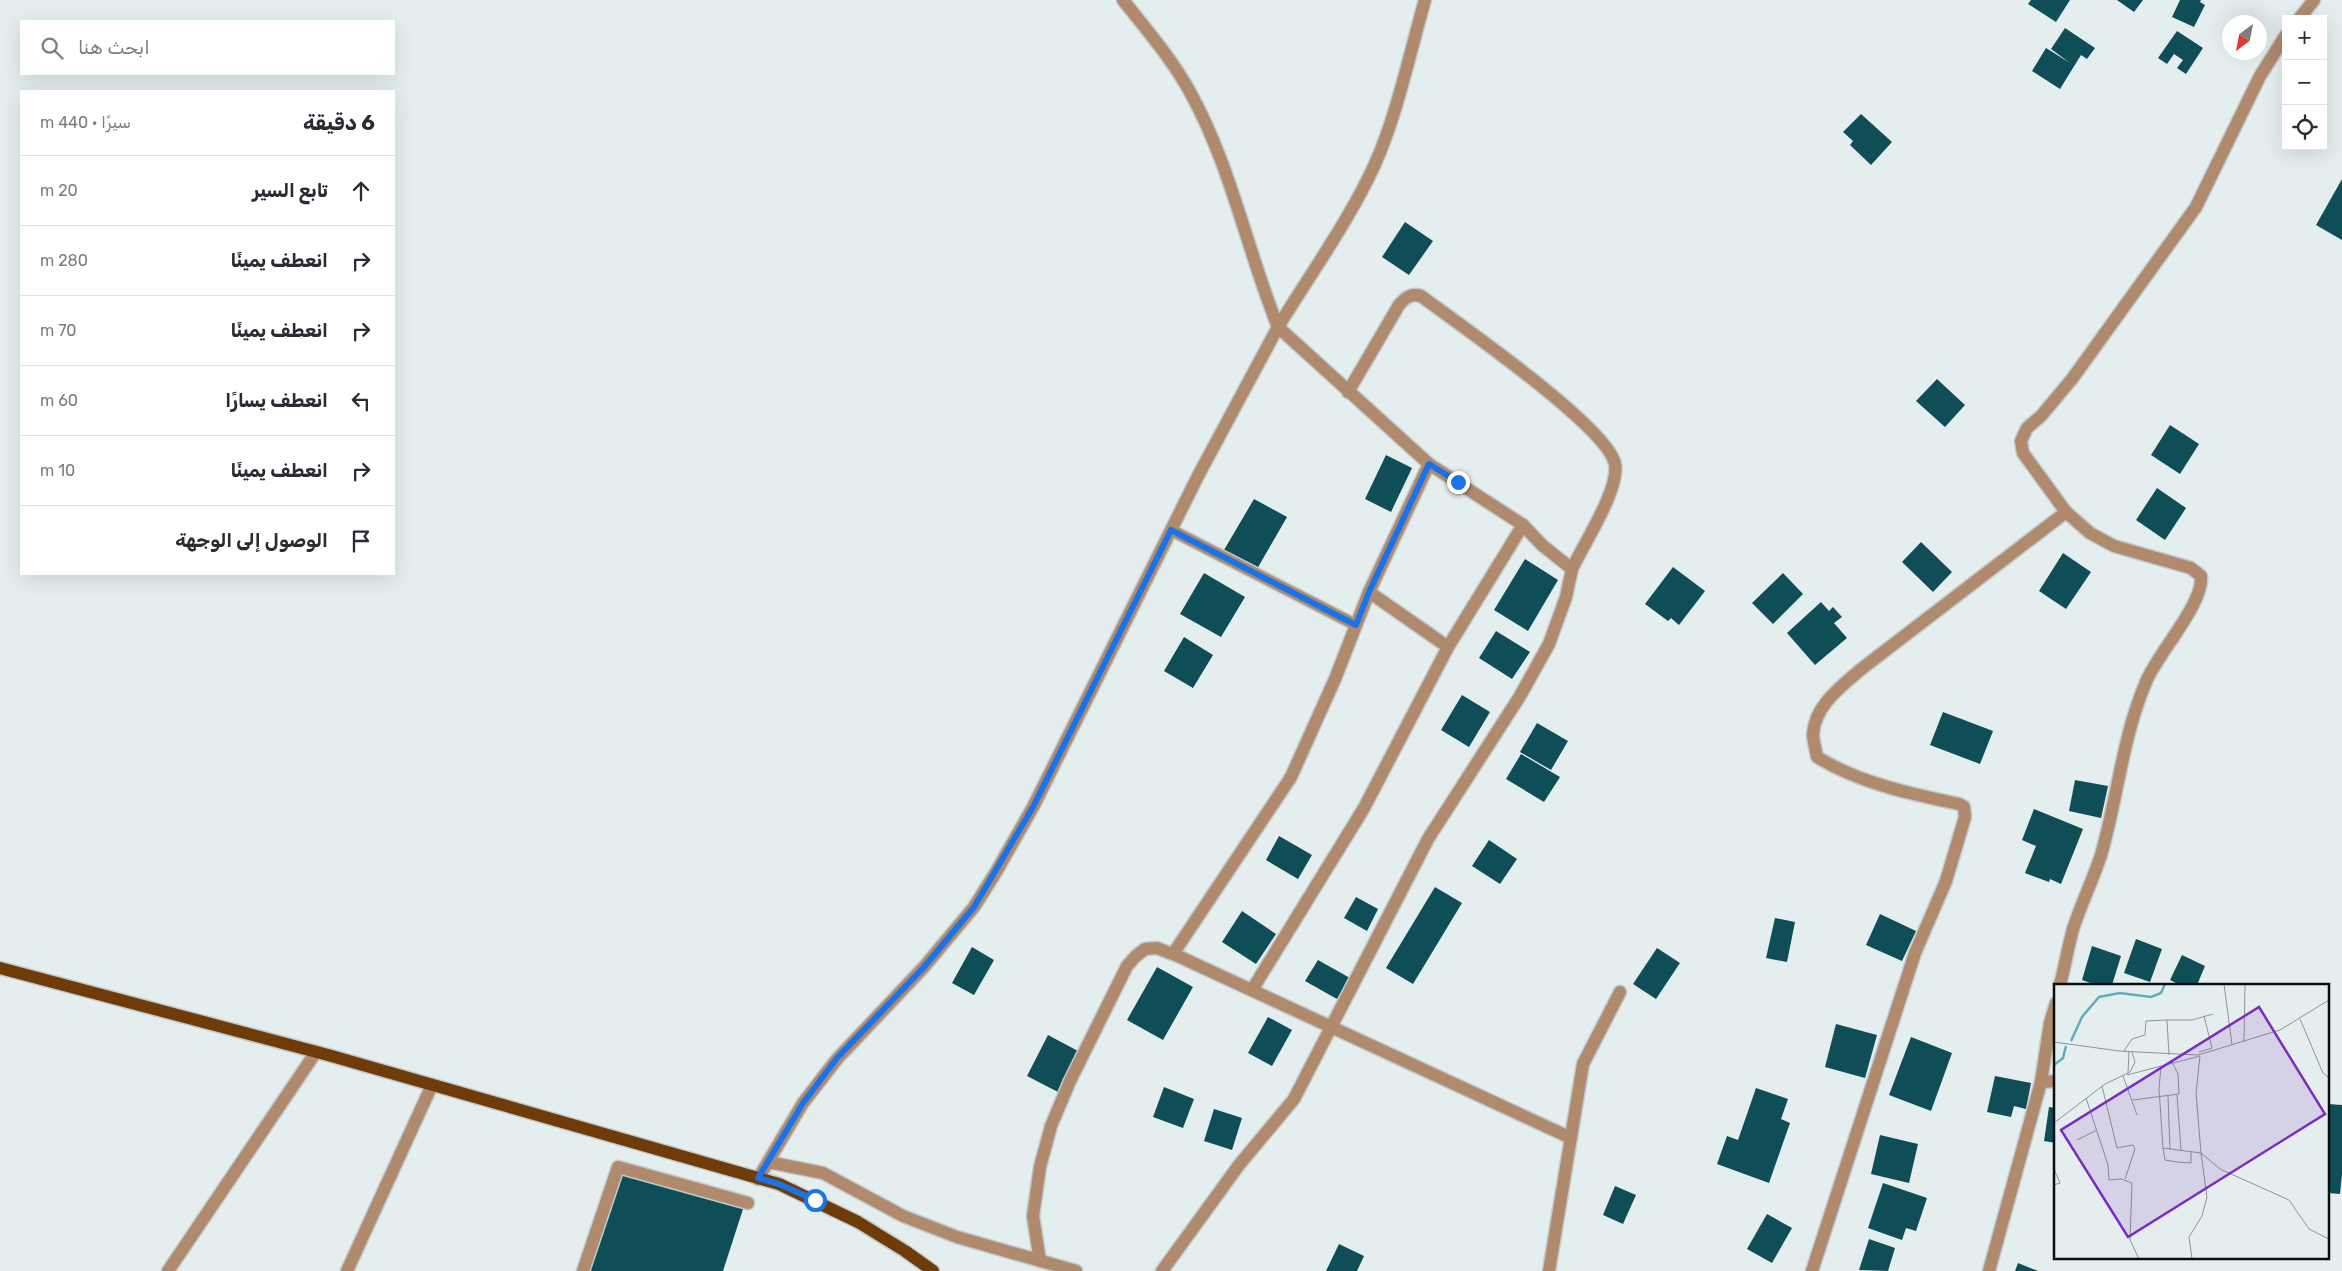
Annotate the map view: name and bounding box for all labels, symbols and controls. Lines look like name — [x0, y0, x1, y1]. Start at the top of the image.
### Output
north arrow — [2222, 15, 2267, 60]
map controls — [2282, 15, 2327, 150]
button: + — [2282, 15, 2327, 60]
search box — [20, 20, 395, 75]
icon: search — [38, 34, 66, 62]
text: ابحث هنا — [78, 36, 150, 59]
button: − — [2282, 60, 2327, 105]
button: locate — [2282, 105, 2327, 150]
text: 6 دقيقة — [303, 110, 375, 135]
text: سيرًا · 440 m — [40, 113, 131, 132]
icon: ahead — [347, 177, 375, 205]
text: تابع السير — [252, 179, 328, 202]
text: 20 m — [40, 181, 78, 200]
icon: right — [347, 247, 375, 275]
text: انعطف يمينًا — [231, 249, 328, 272]
text: 280 m — [40, 251, 88, 270]
icon: right — [347, 317, 375, 345]
text: انعطف يمينًا — [231, 319, 328, 342]
text: 70 m — [40, 321, 77, 340]
icon: left — [347, 387, 375, 415]
text: انعطف يسارًا — [225, 389, 328, 412]
text: 60 m — [40, 391, 78, 410]
icon: right — [347, 457, 375, 485]
text: انعطف يمينًا — [231, 459, 328, 482]
text: 10 m — [40, 461, 75, 480]
route end — [1447, 471, 1470, 494]
icon: arrive — [347, 527, 375, 555]
text: الوصول إلى الوجهة — [175, 529, 328, 552]
inset map — [2054, 984, 2330, 1258]
route start — [804, 1189, 827, 1212]

